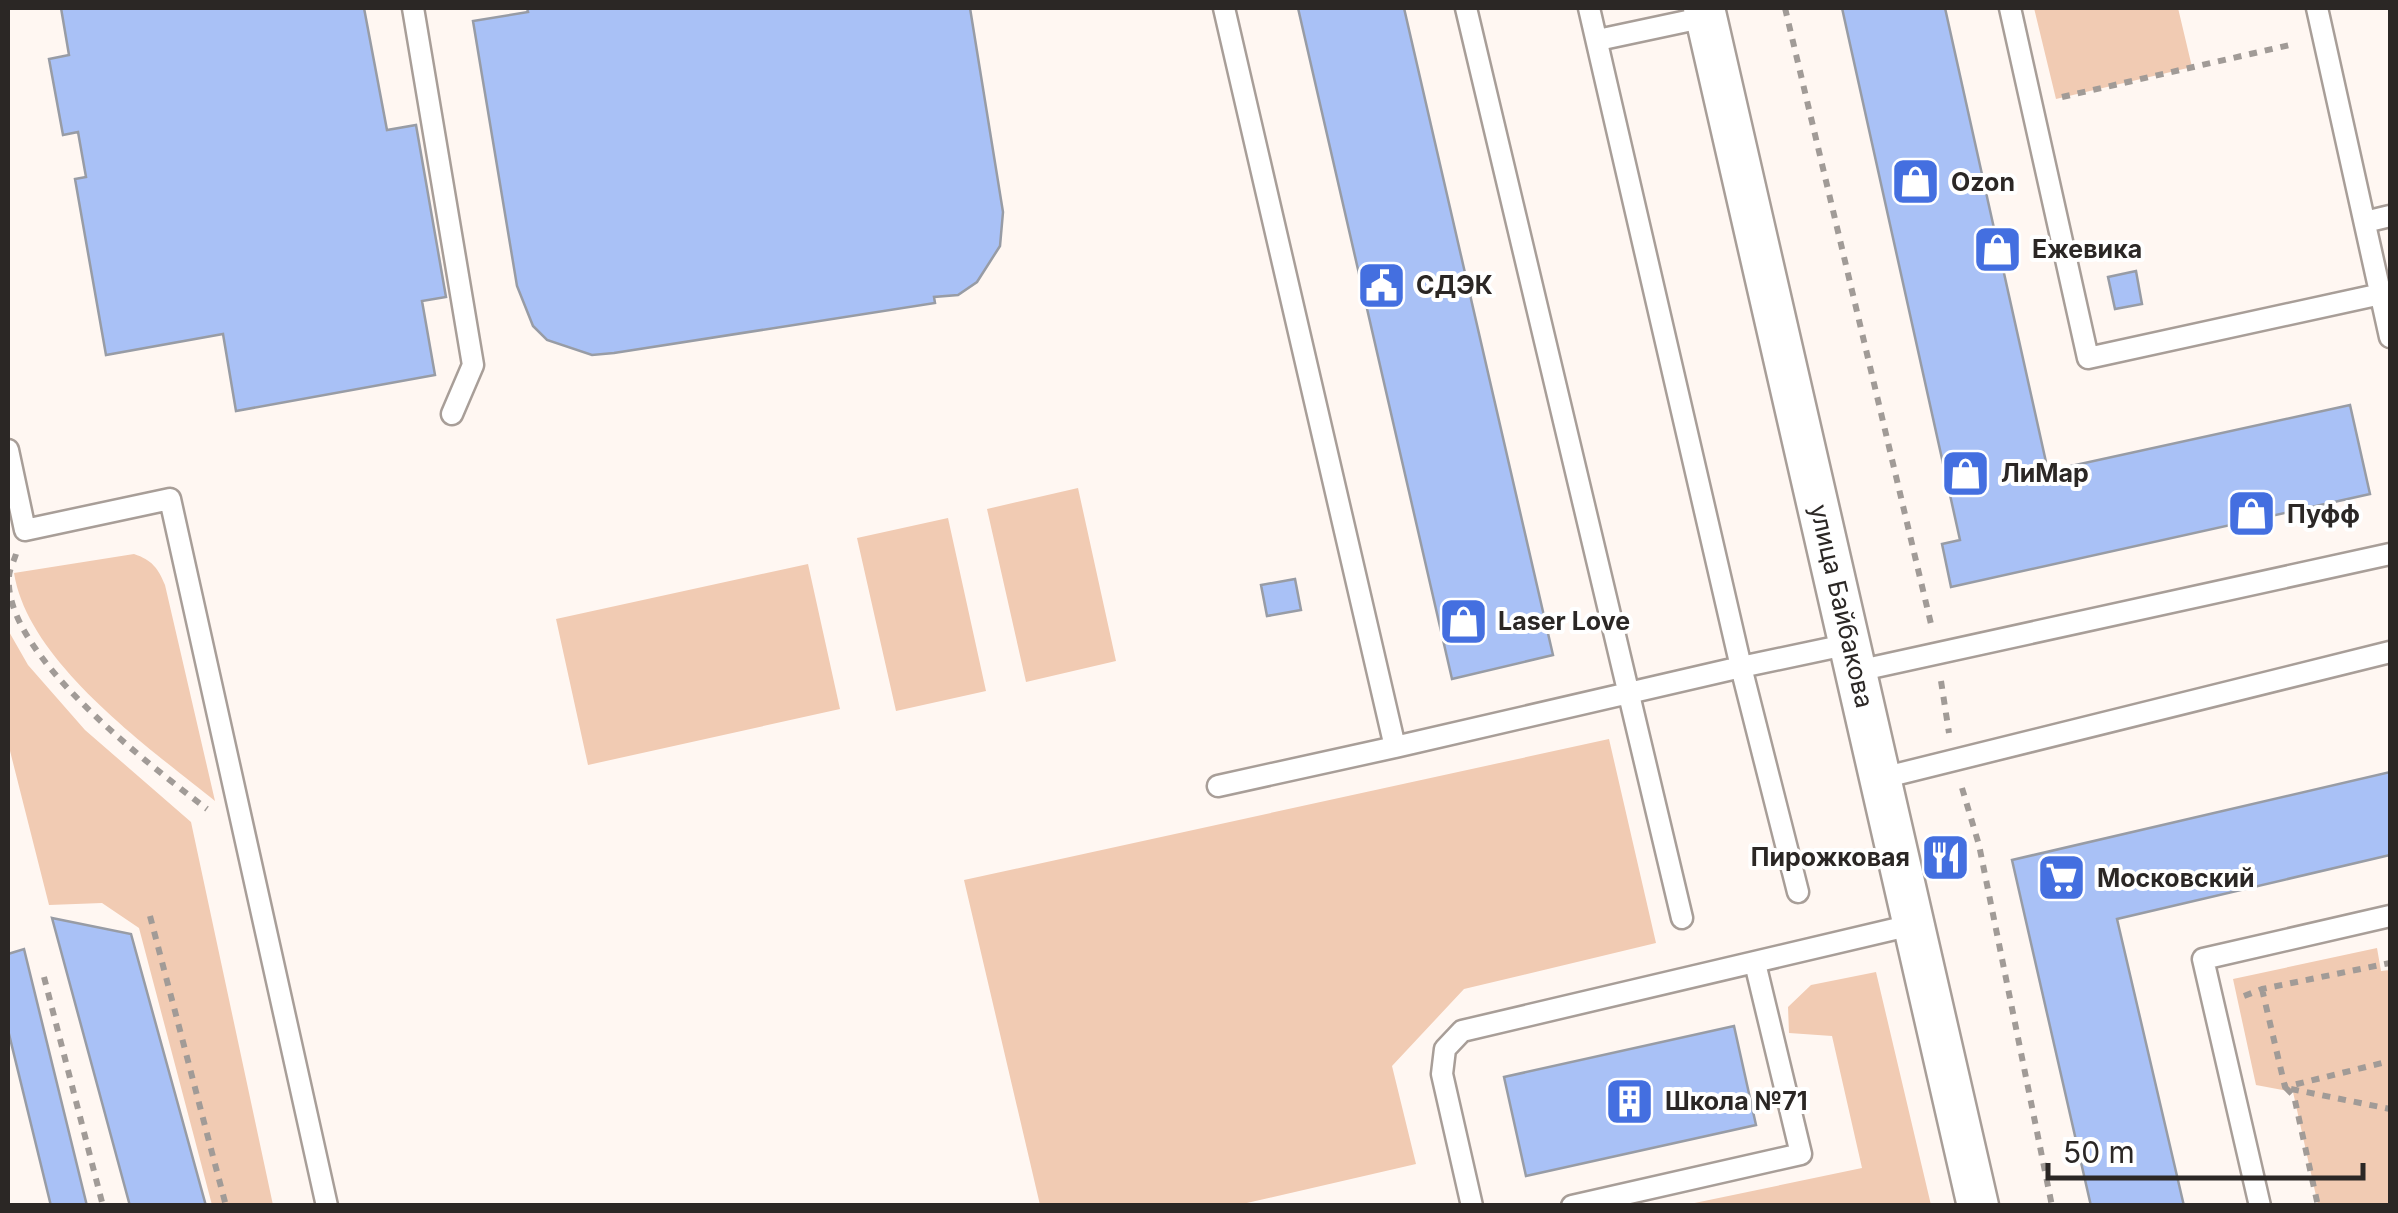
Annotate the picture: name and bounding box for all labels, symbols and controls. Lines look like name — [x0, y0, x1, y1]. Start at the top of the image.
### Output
shop icon: Ozon — [1890, 156, 1942, 208]
place label: Ozon — [1951, 167, 2015, 197]
shop icon: Ежевика — [1971, 223, 2023, 275]
place label: Ежевика — [2032, 234, 2142, 264]
public building icon: СДЭК — [1355, 259, 1407, 311]
place label: СДЭК — [1416, 270, 1493, 300]
shop icon: ЛиМар — [1940, 447, 1992, 499]
place label: ЛиМар — [2001, 458, 2089, 488]
shop icon: Пуфф — [2226, 488, 2278, 540]
place label: Пуфф — [2287, 499, 2360, 529]
street label: улица Байбакова — [1804, 501, 1880, 711]
shop icon: Laser Love — [1437, 595, 1489, 647]
place label: Laser Love — [1498, 606, 1630, 636]
restaurant icon: Пирожковая — [1919, 831, 1971, 883]
place label: Пирожковая — [1751, 842, 1910, 872]
supermarket icon: Московский — [2036, 852, 2088, 904]
place label: Московский — [2097, 863, 2255, 893]
building icon: Школа №71 — [1604, 1075, 1656, 1127]
place label: Школа №71 — [1665, 1086, 1807, 1116]
scale bar — [2048, 1118, 2363, 1180]
text: 50 m — [2063, 1134, 2135, 1170]

